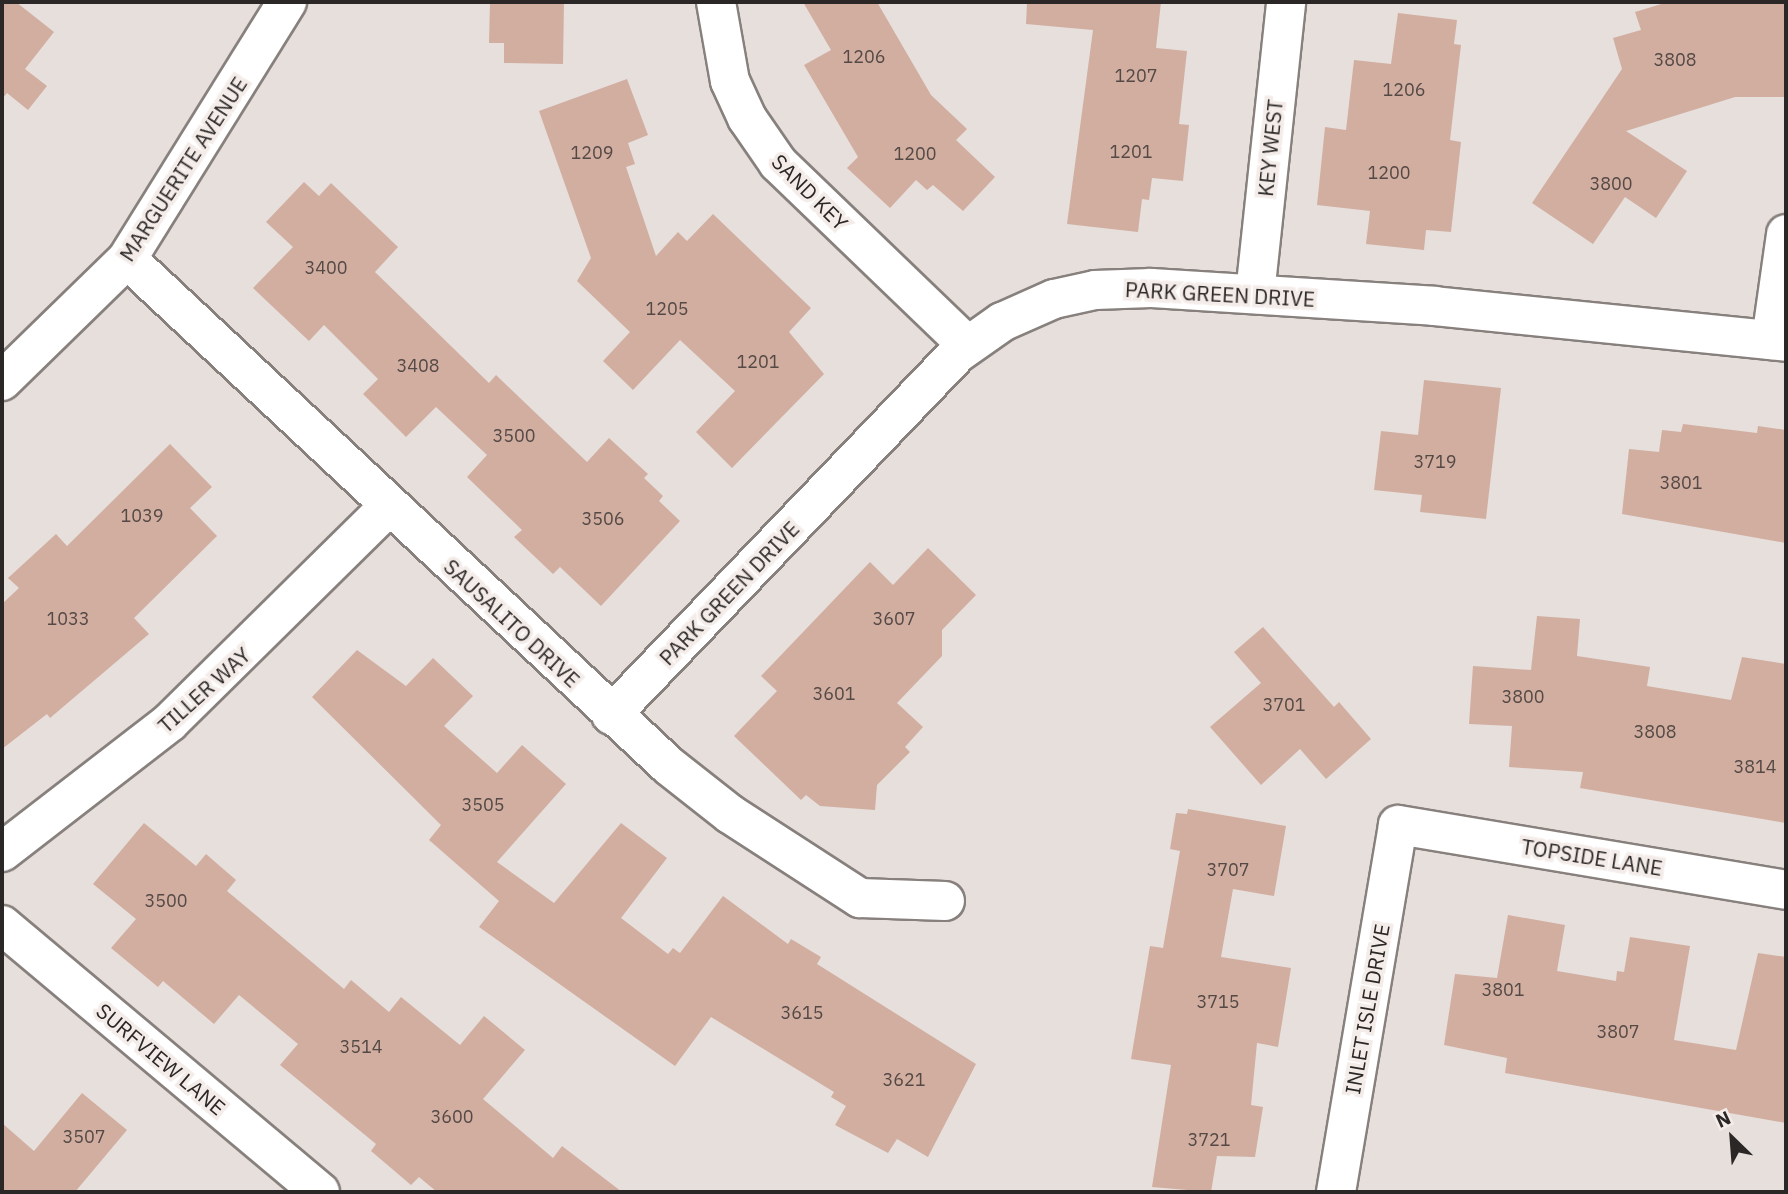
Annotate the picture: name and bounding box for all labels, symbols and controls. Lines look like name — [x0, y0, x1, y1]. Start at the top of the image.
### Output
house number: 1206 — [842, 46, 886, 68]
house number: 3808 — [1653, 49, 1697, 71]
house number: 1207 — [1114, 65, 1158, 87]
street label: MARGUERITE AVENUE — [114, 72, 252, 266]
house number: 1206 — [1382, 79, 1426, 101]
street label: KEY WEST — [1252, 98, 1288, 198]
house number: 1201 — [1109, 141, 1153, 163]
house number: 1209 — [570, 142, 614, 164]
house number: 1200 — [893, 143, 937, 165]
street label: SAND KEY — [767, 149, 853, 235]
house number: 1200 — [1367, 162, 1411, 184]
house number: 3800 — [1589, 173, 1633, 195]
house number: 3400 — [304, 257, 348, 279]
street label: PARK GREEN DRIVE — [1124, 276, 1316, 312]
house number: 1205 — [645, 298, 689, 320]
house number: 1201 — [736, 351, 780, 373]
house number: 3408 — [396, 355, 440, 377]
house number: 3500 — [492, 425, 536, 447]
house number: 3719 — [1413, 451, 1457, 473]
house number: 3801 — [1659, 472, 1703, 494]
house number: 1039 — [120, 505, 164, 527]
house number: 3506 — [581, 508, 625, 530]
street label: PARK GREEN DRIVE — [654, 516, 804, 670]
street label: SAUSALITO DRIVE — [439, 554, 585, 692]
house number: 1033 — [46, 608, 90, 630]
house number: 3607 — [872, 608, 916, 630]
street label: TILLER WAY — [153, 642, 255, 738]
house number: 3601 — [812, 683, 856, 705]
house number: 3800 — [1501, 686, 1545, 708]
house number: 3701 — [1262, 694, 1306, 716]
house number: 3808 — [1633, 721, 1677, 743]
house number: 3814 — [1733, 756, 1777, 778]
house number: 3505 — [461, 794, 505, 816]
street label: TOPSIDE LANE — [1520, 833, 1664, 881]
house number: 3707 — [1206, 859, 1250, 881]
house number: 3500 — [144, 890, 188, 912]
street label: INLET ISLE DRIVE — [1340, 922, 1394, 1096]
house number: 3801 — [1481, 979, 1525, 1001]
house number: 3715 — [1196, 991, 1240, 1013]
street label: SURFVIEW LANE — [92, 998, 230, 1120]
house number: 3615 — [780, 1002, 824, 1024]
house number: 3807 — [1596, 1021, 1640, 1043]
house number: 3514 — [339, 1036, 383, 1058]
house number: 3621 — [882, 1069, 926, 1091]
north arrow — [1697, 1103, 1767, 1173]
text: N — [1712, 1105, 1734, 1133]
house number: 3600 — [430, 1106, 474, 1128]
house number: 3507 — [62, 1126, 106, 1148]
house number: 3721 — [1187, 1129, 1231, 1151]

